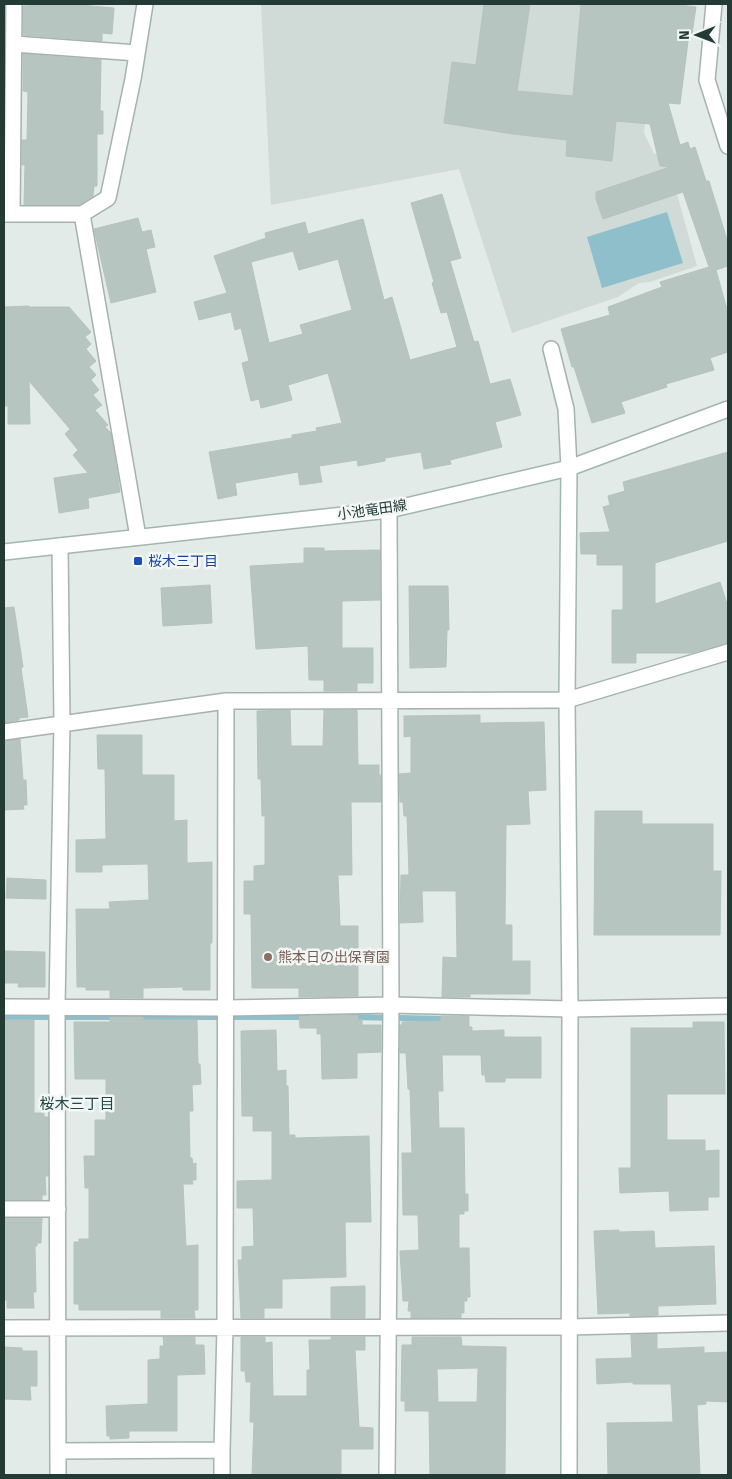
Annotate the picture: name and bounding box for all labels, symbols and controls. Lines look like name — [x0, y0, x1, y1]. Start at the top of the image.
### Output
north arrow — [672, 10, 722, 60]
text: N — [676, 30, 693, 40]
street label: 小池竜田線 — [336, 497, 408, 523]
place label: 桜木三丁目 — [148, 553, 218, 570]
marker: 桜木三丁目 — [132, 555, 144, 567]
place label: 熊本日の出保育園 — [278, 949, 390, 966]
marker: 熊本日の出保育園 — [262, 951, 274, 963]
district label: 桜木三丁目 — [39, 1095, 115, 1113]

